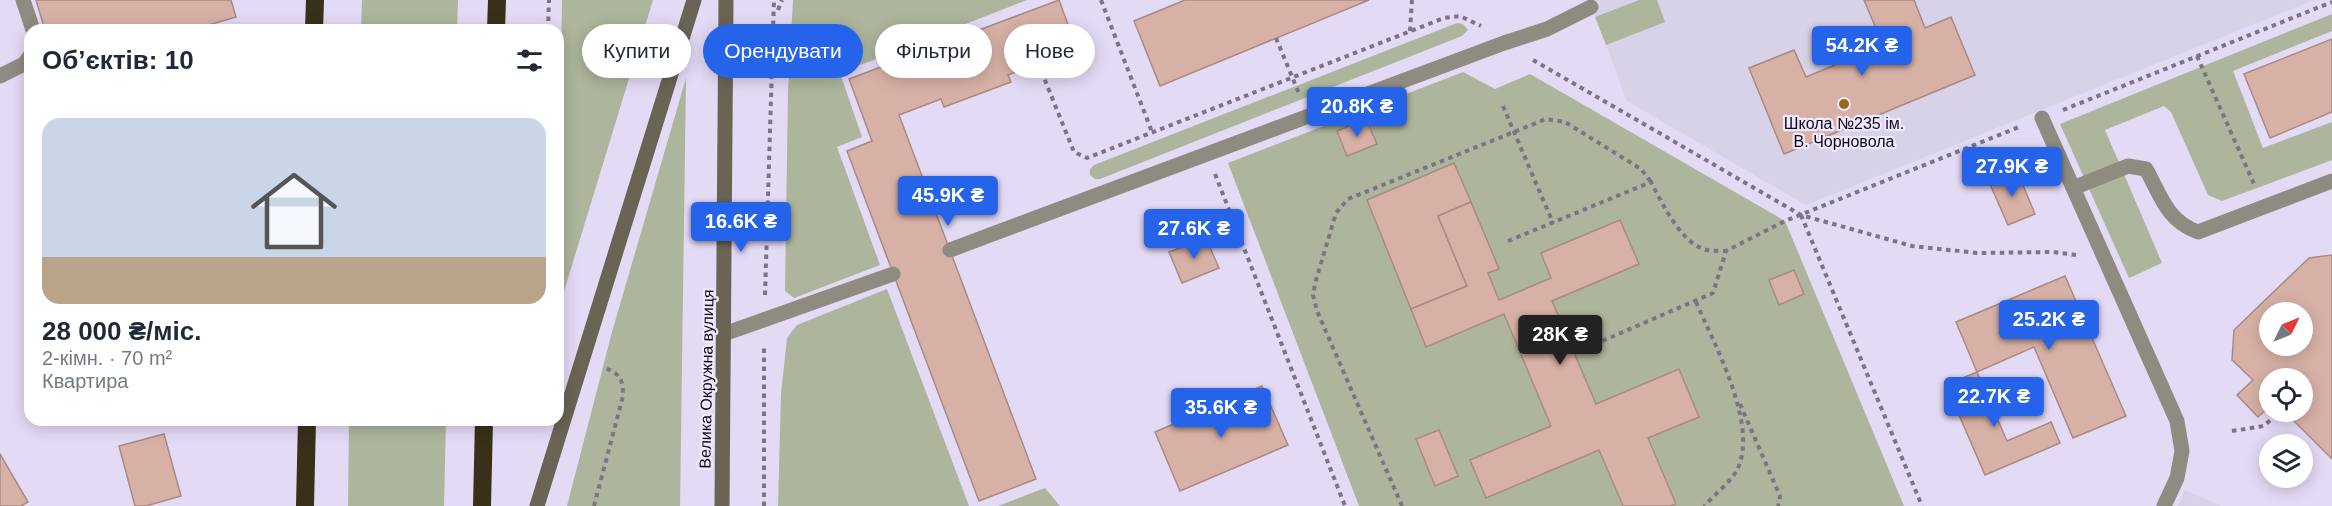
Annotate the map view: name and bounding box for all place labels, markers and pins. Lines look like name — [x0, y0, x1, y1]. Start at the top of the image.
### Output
pin: 54.2K ₴ — [1807, 26, 1917, 77]
pin: 20.8K ₴ — [1302, 87, 1412, 138]
marker: Школа №235 ім. В. Чорновола — [1837, 97, 1851, 111]
place label: Школа №235 ім. В. Чорновола — [1784, 115, 1904, 150]
pin: 27.9K ₴ — [1957, 147, 2067, 198]
pin: 45.9K ₴ — [893, 176, 1003, 227]
pin: 16.6K ₴ — [686, 202, 796, 253]
pin: 27.6K ₴ — [1139, 209, 1249, 260]
pin: 25.2K ₴ — [1994, 300, 2104, 351]
pin: 28K ₴ — [1518, 315, 1602, 366]
pin: 22.7K ₴ — [1939, 377, 2049, 428]
pin: 35.6K ₴ — [1166, 388, 1276, 439]

